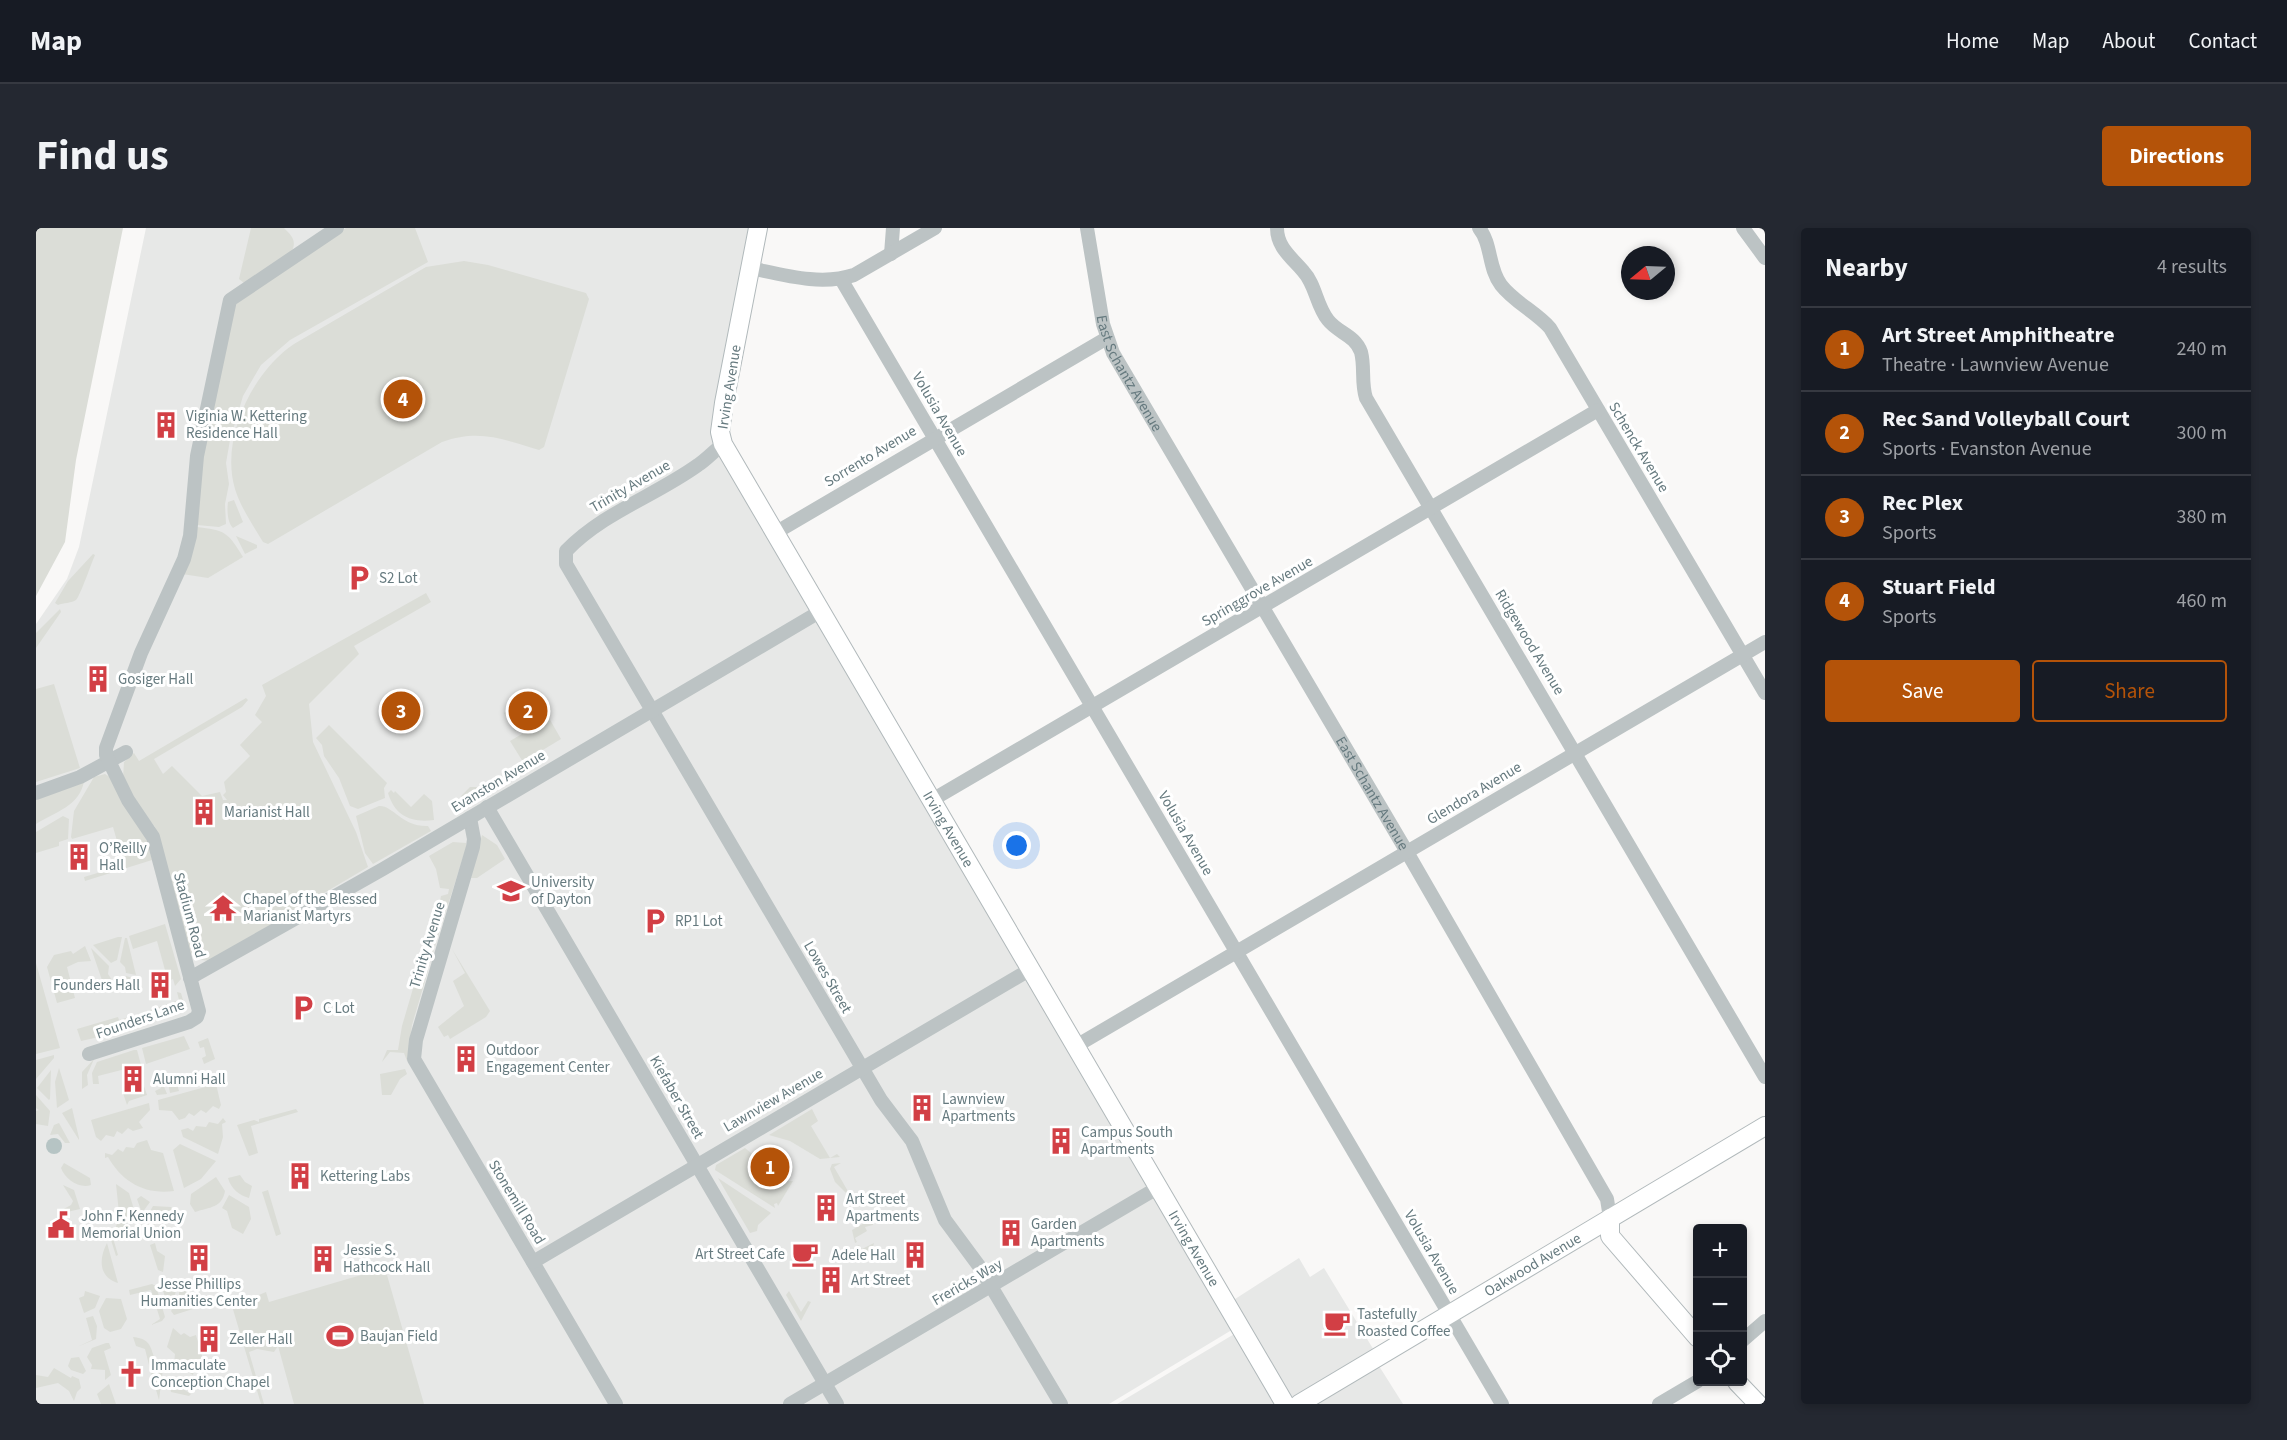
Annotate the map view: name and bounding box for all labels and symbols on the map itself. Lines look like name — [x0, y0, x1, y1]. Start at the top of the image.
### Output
north arrow — [1621, 246, 1675, 300]
street label: East Schantz Avenue — [1091, 314, 1167, 436]
street label: Irving Avenue — [712, 343, 747, 431]
street label: Volusia Avenue — [907, 368, 972, 460]
pin: 4 — [384, 376, 422, 422]
street label: Schenck Avenue — [1603, 398, 1674, 496]
place label: Viginia W. Kettering Residence Hall — [186, 406, 307, 444]
building icon: Viginia W. Kettering Residence Hall — [151, 410, 181, 440]
street label: Sorrento Avenue — [820, 421, 920, 492]
street label: Trinity Avenue — [586, 455, 674, 518]
street label: Springgrove Avenue — [1198, 551, 1317, 632]
parking icon: S2 Lot — [344, 563, 374, 593]
place label: S2 Lot — [379, 568, 418, 589]
street label: Ridgewood Avenue — [1490, 585, 1569, 699]
building icon: Gosiger Hall — [83, 664, 113, 694]
place label: Gosiger Hall — [118, 669, 193, 690]
pin: 3 — [382, 688, 421, 734]
pin: 2 — [508, 688, 548, 734]
street label: East Schantz Avenue — [1330, 733, 1414, 854]
street label: Evanston Avenue — [447, 745, 549, 818]
street label: Glendora Avenue — [1423, 757, 1525, 830]
street label: Irving Avenue — [917, 787, 979, 871]
street label: Volusia Avenue — [1153, 787, 1218, 879]
building icon: Marianist Hall — [189, 797, 219, 827]
place label: Marianist Hall — [224, 802, 310, 823]
your location — [1002, 831, 1031, 860]
place label: O’Reilly Hall — [99, 838, 147, 876]
building icon: O’Reilly Hall — [64, 842, 94, 872]
street label: Stadium Road — [168, 870, 211, 960]
place label: University of Dayton — [531, 872, 594, 910]
school or university icon: University of Dayton — [496, 876, 526, 906]
place label: Chapel of the Blessed Marianist Martyrs — [243, 889, 377, 927]
temple icon: Chapel of the Blessed Marianist Martyrs — [208, 893, 238, 923]
street label: Trinity Avenue — [404, 899, 451, 991]
parking icon: RP1 Lot — [640, 906, 670, 936]
place label: RP1 Lot — [675, 911, 723, 932]
street label: Lowes Street — [798, 937, 857, 1017]
building icon: Founders Hall — [145, 970, 175, 1000]
place label: Founders Hall — [53, 975, 140, 996]
parking icon: C Lot — [288, 993, 318, 1023]
street label: Founders Lane — [93, 995, 187, 1044]
place label: C Lot — [323, 998, 355, 1019]
place label: Outdoor Engagement Center — [486, 1040, 610, 1078]
building icon: Outdoor Engagement Center — [451, 1044, 481, 1074]
street label: Kiefaber Street — [644, 1052, 709, 1143]
street label: Lawnview Avenue — [719, 1063, 827, 1138]
building icon: Alumni Hall — [118, 1064, 148, 1094]
place label: Alumni Hall — [153, 1069, 226, 1090]
place label: Lawnview Apartments — [942, 1089, 1015, 1127]
building icon: Lawnview Apartments — [907, 1093, 937, 1123]
place label: Campus South Apartments — [1081, 1122, 1173, 1160]
building icon: Campus South Apartments — [1046, 1126, 1076, 1156]
pin: 1 — [750, 1144, 790, 1190]
street label: Stonemill Road — [483, 1156, 550, 1248]
building icon: Kettering Labs — [285, 1161, 315, 1191]
place label: Kettering Labs — [320, 1166, 410, 1187]
place label: Art Street Apartments — [846, 1189, 919, 1227]
building icon: Art Street Apartments — [811, 1193, 841, 1223]
place label: John F. Kennedy Memorial Union — [81, 1206, 184, 1244]
street label: Irving Avenue — [1163, 1206, 1224, 1291]
street label: Volusia Avenue — [1399, 1206, 1464, 1298]
public building icon: John F. Kennedy Memorial Union — [46, 1210, 76, 1240]
place label: Garden Apartments — [1031, 1214, 1104, 1252]
building icon: Garden Apartments — [996, 1218, 1026, 1248]
street label: Oakwood Avenue — [1480, 1228, 1585, 1302]
cafe icon: Art Street Cafe — [790, 1239, 820, 1269]
place label: Jessie S. Hathcock Hall — [343, 1240, 430, 1278]
building icon: Adele Hall — [900, 1240, 930, 1270]
building icon: Jesse Phillips Humanities Center — [184, 1243, 214, 1273]
building icon: Jessie S. Hathcock Hall — [308, 1244, 338, 1274]
place label: Art Street Cafe — [695, 1244, 785, 1265]
place label: Adele Hall — [832, 1245, 895, 1266]
street label: Frericks Way — [928, 1254, 1006, 1311]
building icon: Art Street — [816, 1265, 846, 1295]
place label: Art Street — [851, 1270, 910, 1291]
place label: Jesse Phillips Humanities Center — [140, 1274, 258, 1312]
place label: Tastefully Roasted Coffee — [1357, 1304, 1451, 1342]
cafe icon: Tastefully Roasted Coffee — [1322, 1308, 1352, 1338]
sports icon: Baujan Field — [325, 1321, 355, 1351]
building icon: Zeller Hall — [194, 1324, 224, 1354]
place label: Baujan Field — [360, 1326, 438, 1347]
place label: Zeller Hall — [229, 1329, 293, 1350]
place label: Immaculate Conception Chapel — [151, 1355, 270, 1393]
church icon: Immaculate Conception Chapel — [116, 1359, 146, 1389]

